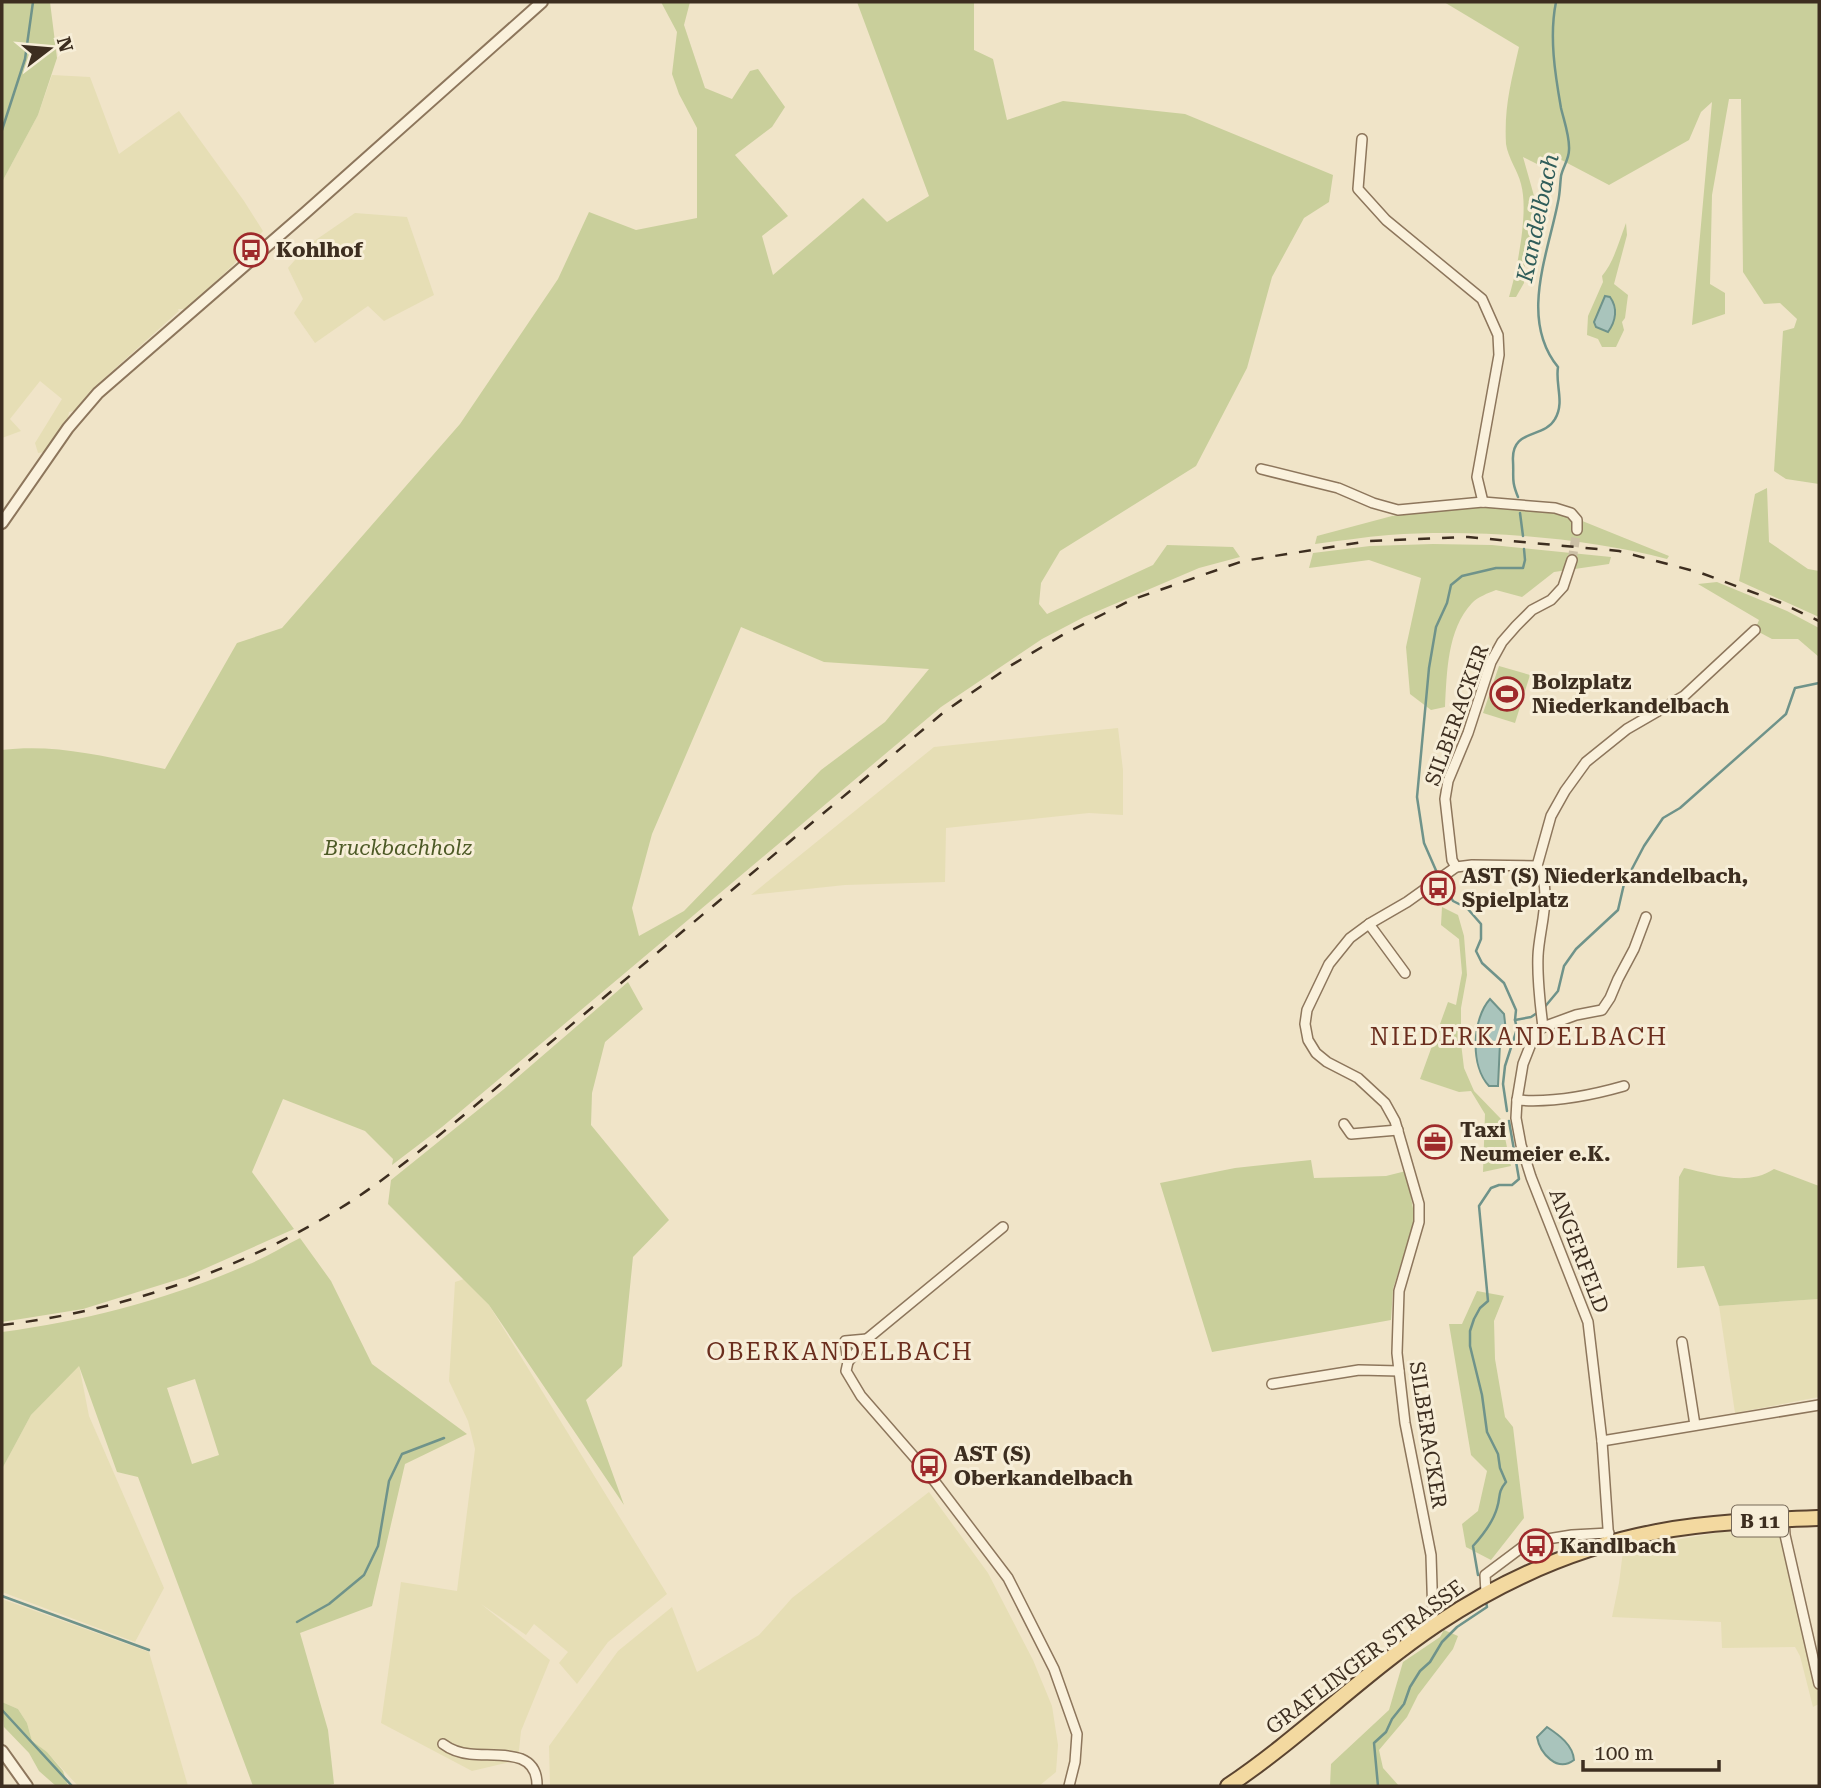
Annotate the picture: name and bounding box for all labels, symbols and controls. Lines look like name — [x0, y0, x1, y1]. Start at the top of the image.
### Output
north arrow — [14, 14, 84, 84]
text: N — [52, 34, 78, 55]
water label: Kandelbach — [1511, 151, 1565, 286]
bus stop icon: Kohlhof — [232, 231, 270, 269]
place label: Kohlhof — [276, 238, 364, 262]
street label: SILBERACKER — [1420, 641, 1494, 789]
place label: Bolzplatz Niederkandelbach — [1532, 670, 1729, 718]
sports icon: Bolzplatz Niederkandelbach — [1488, 675, 1526, 713]
park label: Bruckbachholz — [323, 836, 473, 860]
place label: AST (S) Niederkandelbach, Spielplatz — [1462, 864, 1748, 912]
bus stop icon: AST (S) Niederkandelbach, Spielplatz — [1419, 869, 1457, 907]
district label: NIEDERKANDELBACH — [1370, 1023, 1668, 1051]
place label: Taxi Neumeier e.K. — [1460, 1118, 1611, 1166]
office icon: Taxi Neumeier e.K. — [1416, 1123, 1454, 1161]
street label: ANGERFELD — [1544, 1186, 1614, 1316]
district label: OBERKANDELBACH — [706, 1338, 974, 1366]
street label: SILBERACKER — [1404, 1360, 1452, 1511]
place label: AST (S) Oberkandelbach — [954, 1442, 1133, 1490]
bus stop icon: AST (S) Oberkandelbach — [910, 1447, 948, 1485]
road number: B 11 — [1732, 1506, 1788, 1536]
bus stop icon: Kandlbach — [1517, 1527, 1555, 1565]
place label: Kandlbach — [1560, 1534, 1676, 1558]
street label: GRAFLINGER STRASSE — [1261, 1575, 1469, 1739]
scale bar — [1583, 1728, 1720, 1772]
text: 100 m — [1594, 1741, 1654, 1765]

